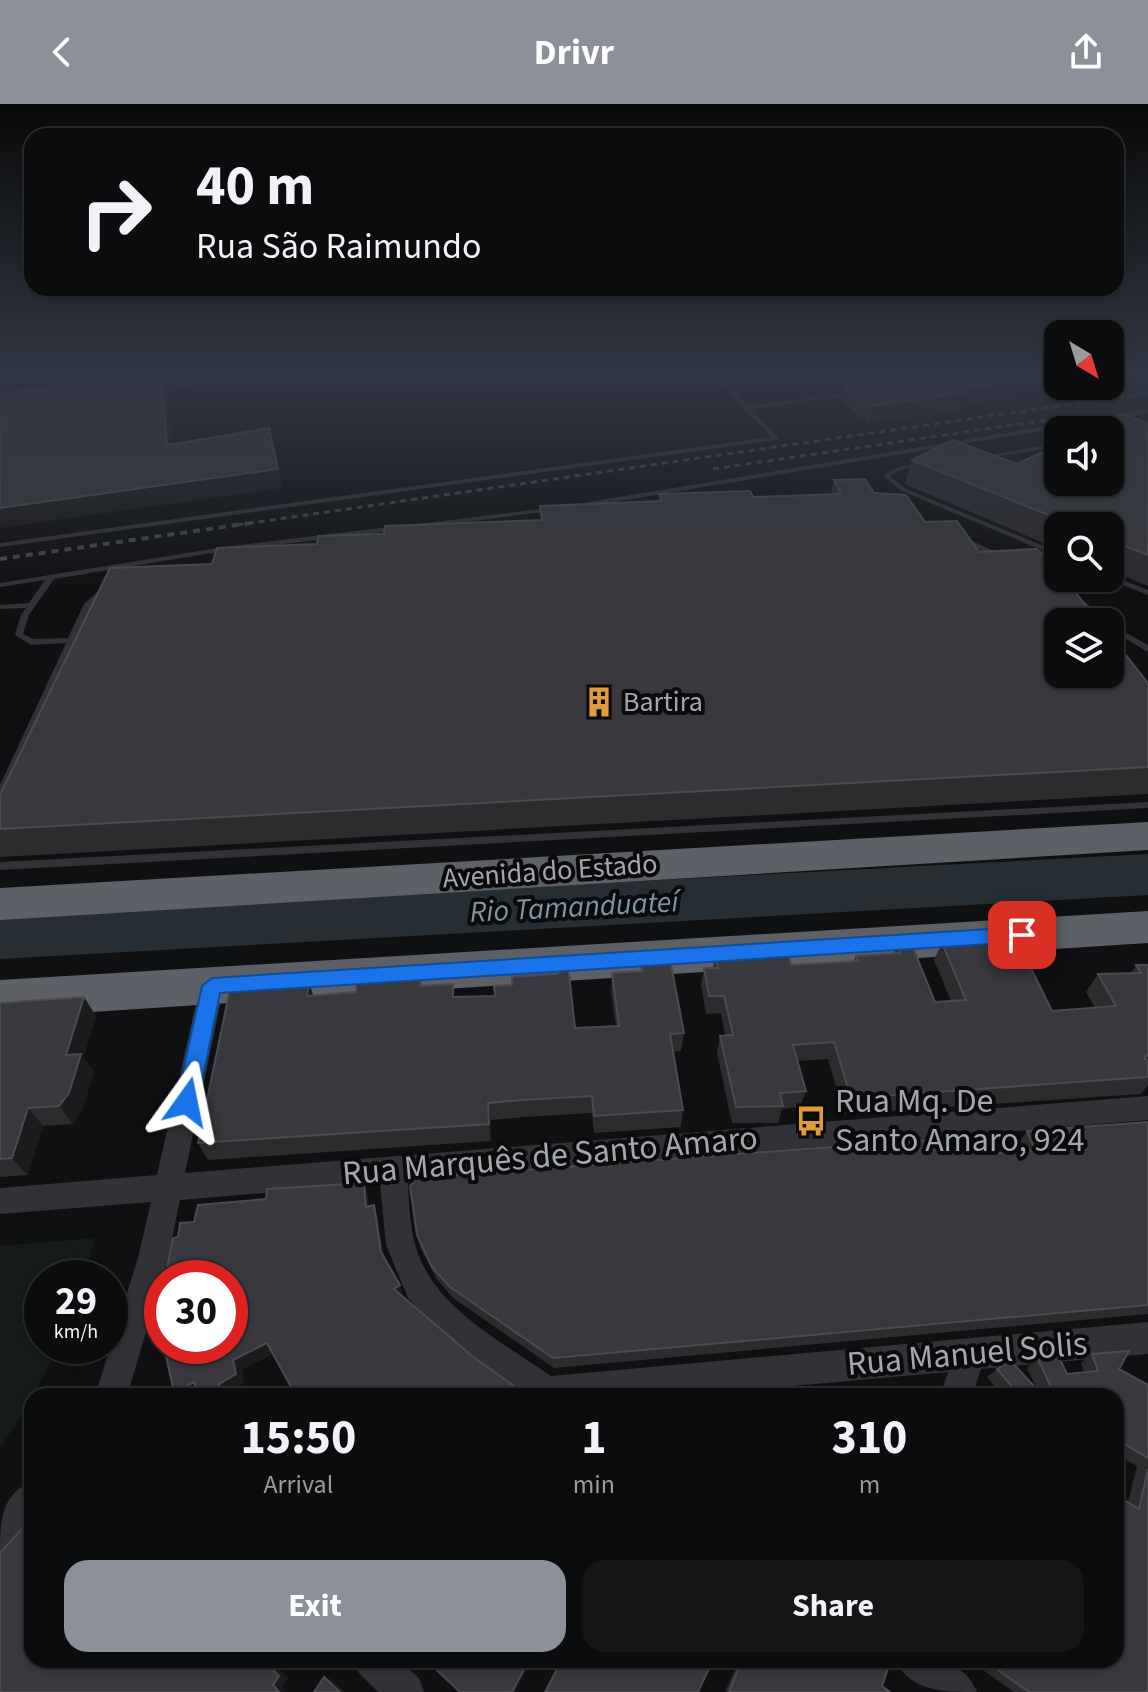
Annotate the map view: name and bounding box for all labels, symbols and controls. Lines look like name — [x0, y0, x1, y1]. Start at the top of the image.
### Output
text: Drivr — [534, 27, 614, 78]
icon: back — [40, 30, 84, 74]
icon: share — [1064, 30, 1108, 74]
text: 40 m — [196, 147, 314, 226]
icon: right — [64, 160, 168, 264]
text: Rua São Raimundo — [196, 221, 481, 272]
north arrow — [1044, 320, 1124, 400]
map controls — [1044, 320, 1124, 688]
button: sound — [1044, 416, 1124, 496]
button: search — [1044, 512, 1124, 592]
button: layers — [1044, 608, 1124, 688]
place label: Bartira — [623, 682, 703, 722]
building icon: Bartira — [582, 685, 616, 719]
street label: Avenida do Estado — [441, 844, 659, 898]
water label: Rio Tamanduateí — [469, 880, 683, 934]
pin — [988, 901, 1056, 969]
icon: arrive — [1000, 913, 1044, 957]
position arrow — [145, 1060, 229, 1144]
place label: Rua Mq. De Santo Amaro, 924 — [835, 1077, 1084, 1165]
bus stop icon: Rua Mq. De Santo Amaro, 924 — [794, 1104, 828, 1138]
street label: Rua Marquês de Santo Amaro — [340, 1113, 760, 1199]
speed limit sign: 30 — [144, 1260, 248, 1364]
text: 29 — [55, 1273, 97, 1330]
text: km/h — [54, 1318, 98, 1346]
street label: Rua Manuel Solis — [845, 1319, 1089, 1389]
text: 15:50 — [240, 1404, 356, 1472]
text: 1 — [581, 1404, 607, 1472]
text: 310 — [831, 1404, 907, 1472]
text: Arrival — [263, 1466, 333, 1503]
text: min — [573, 1466, 615, 1503]
text: m — [859, 1466, 880, 1503]
button: Exit — [64, 1560, 566, 1652]
button: Share — [582, 1560, 1084, 1652]

